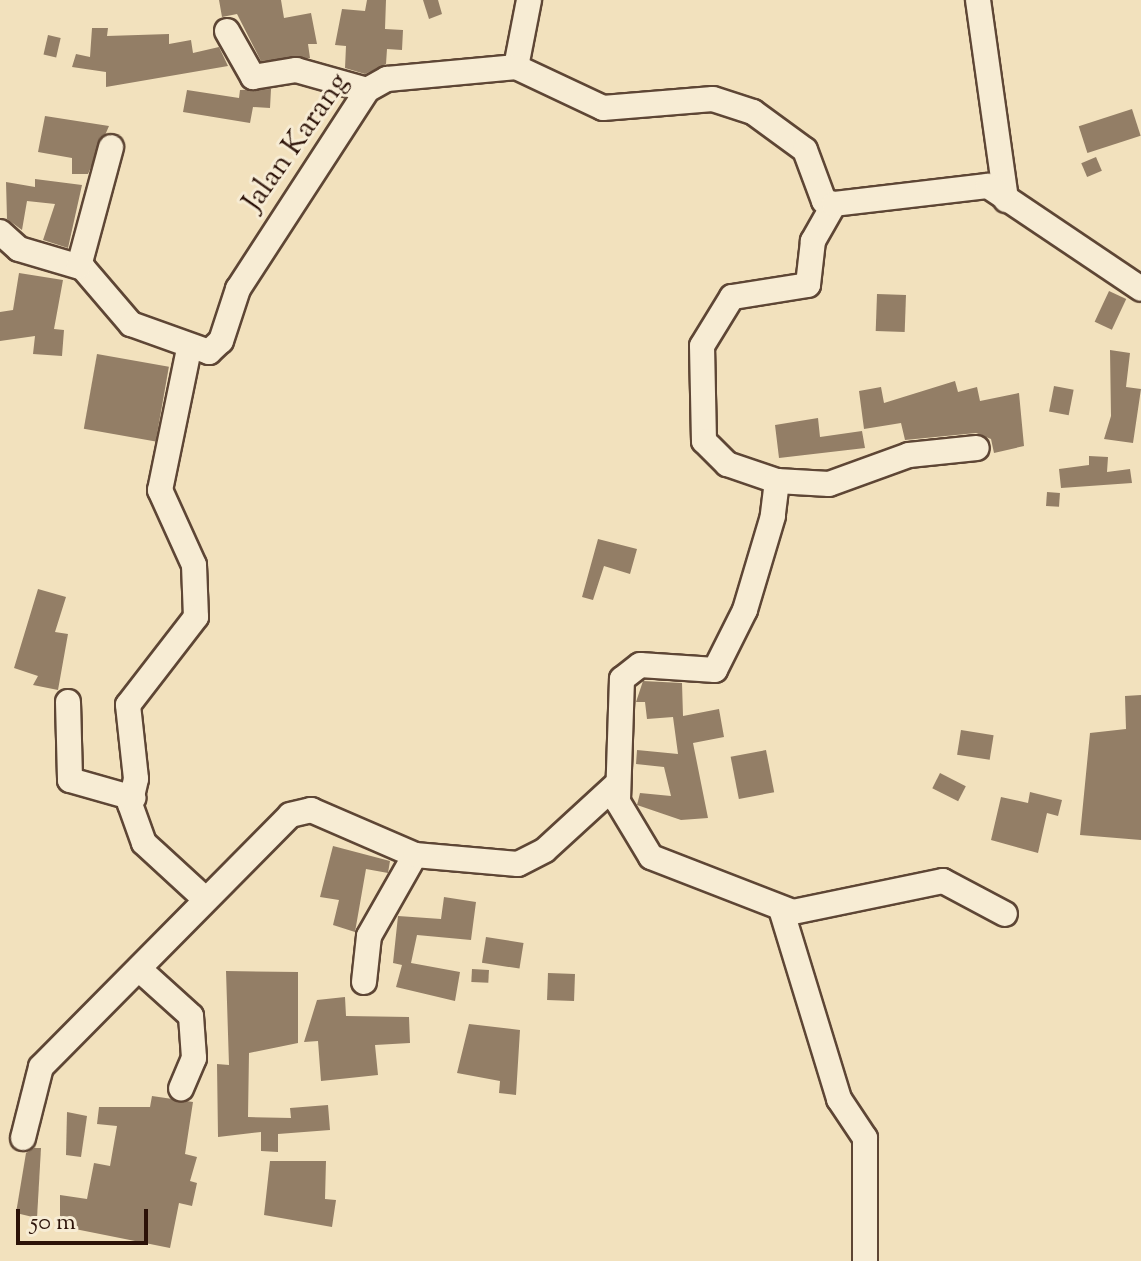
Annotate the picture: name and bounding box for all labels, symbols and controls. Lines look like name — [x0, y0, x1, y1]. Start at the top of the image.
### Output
street label: Jalan Karang — [236, 67, 358, 219]
scale bar — [20, 1193, 152, 1243]
text: 50 m — [30, 1206, 76, 1240]

